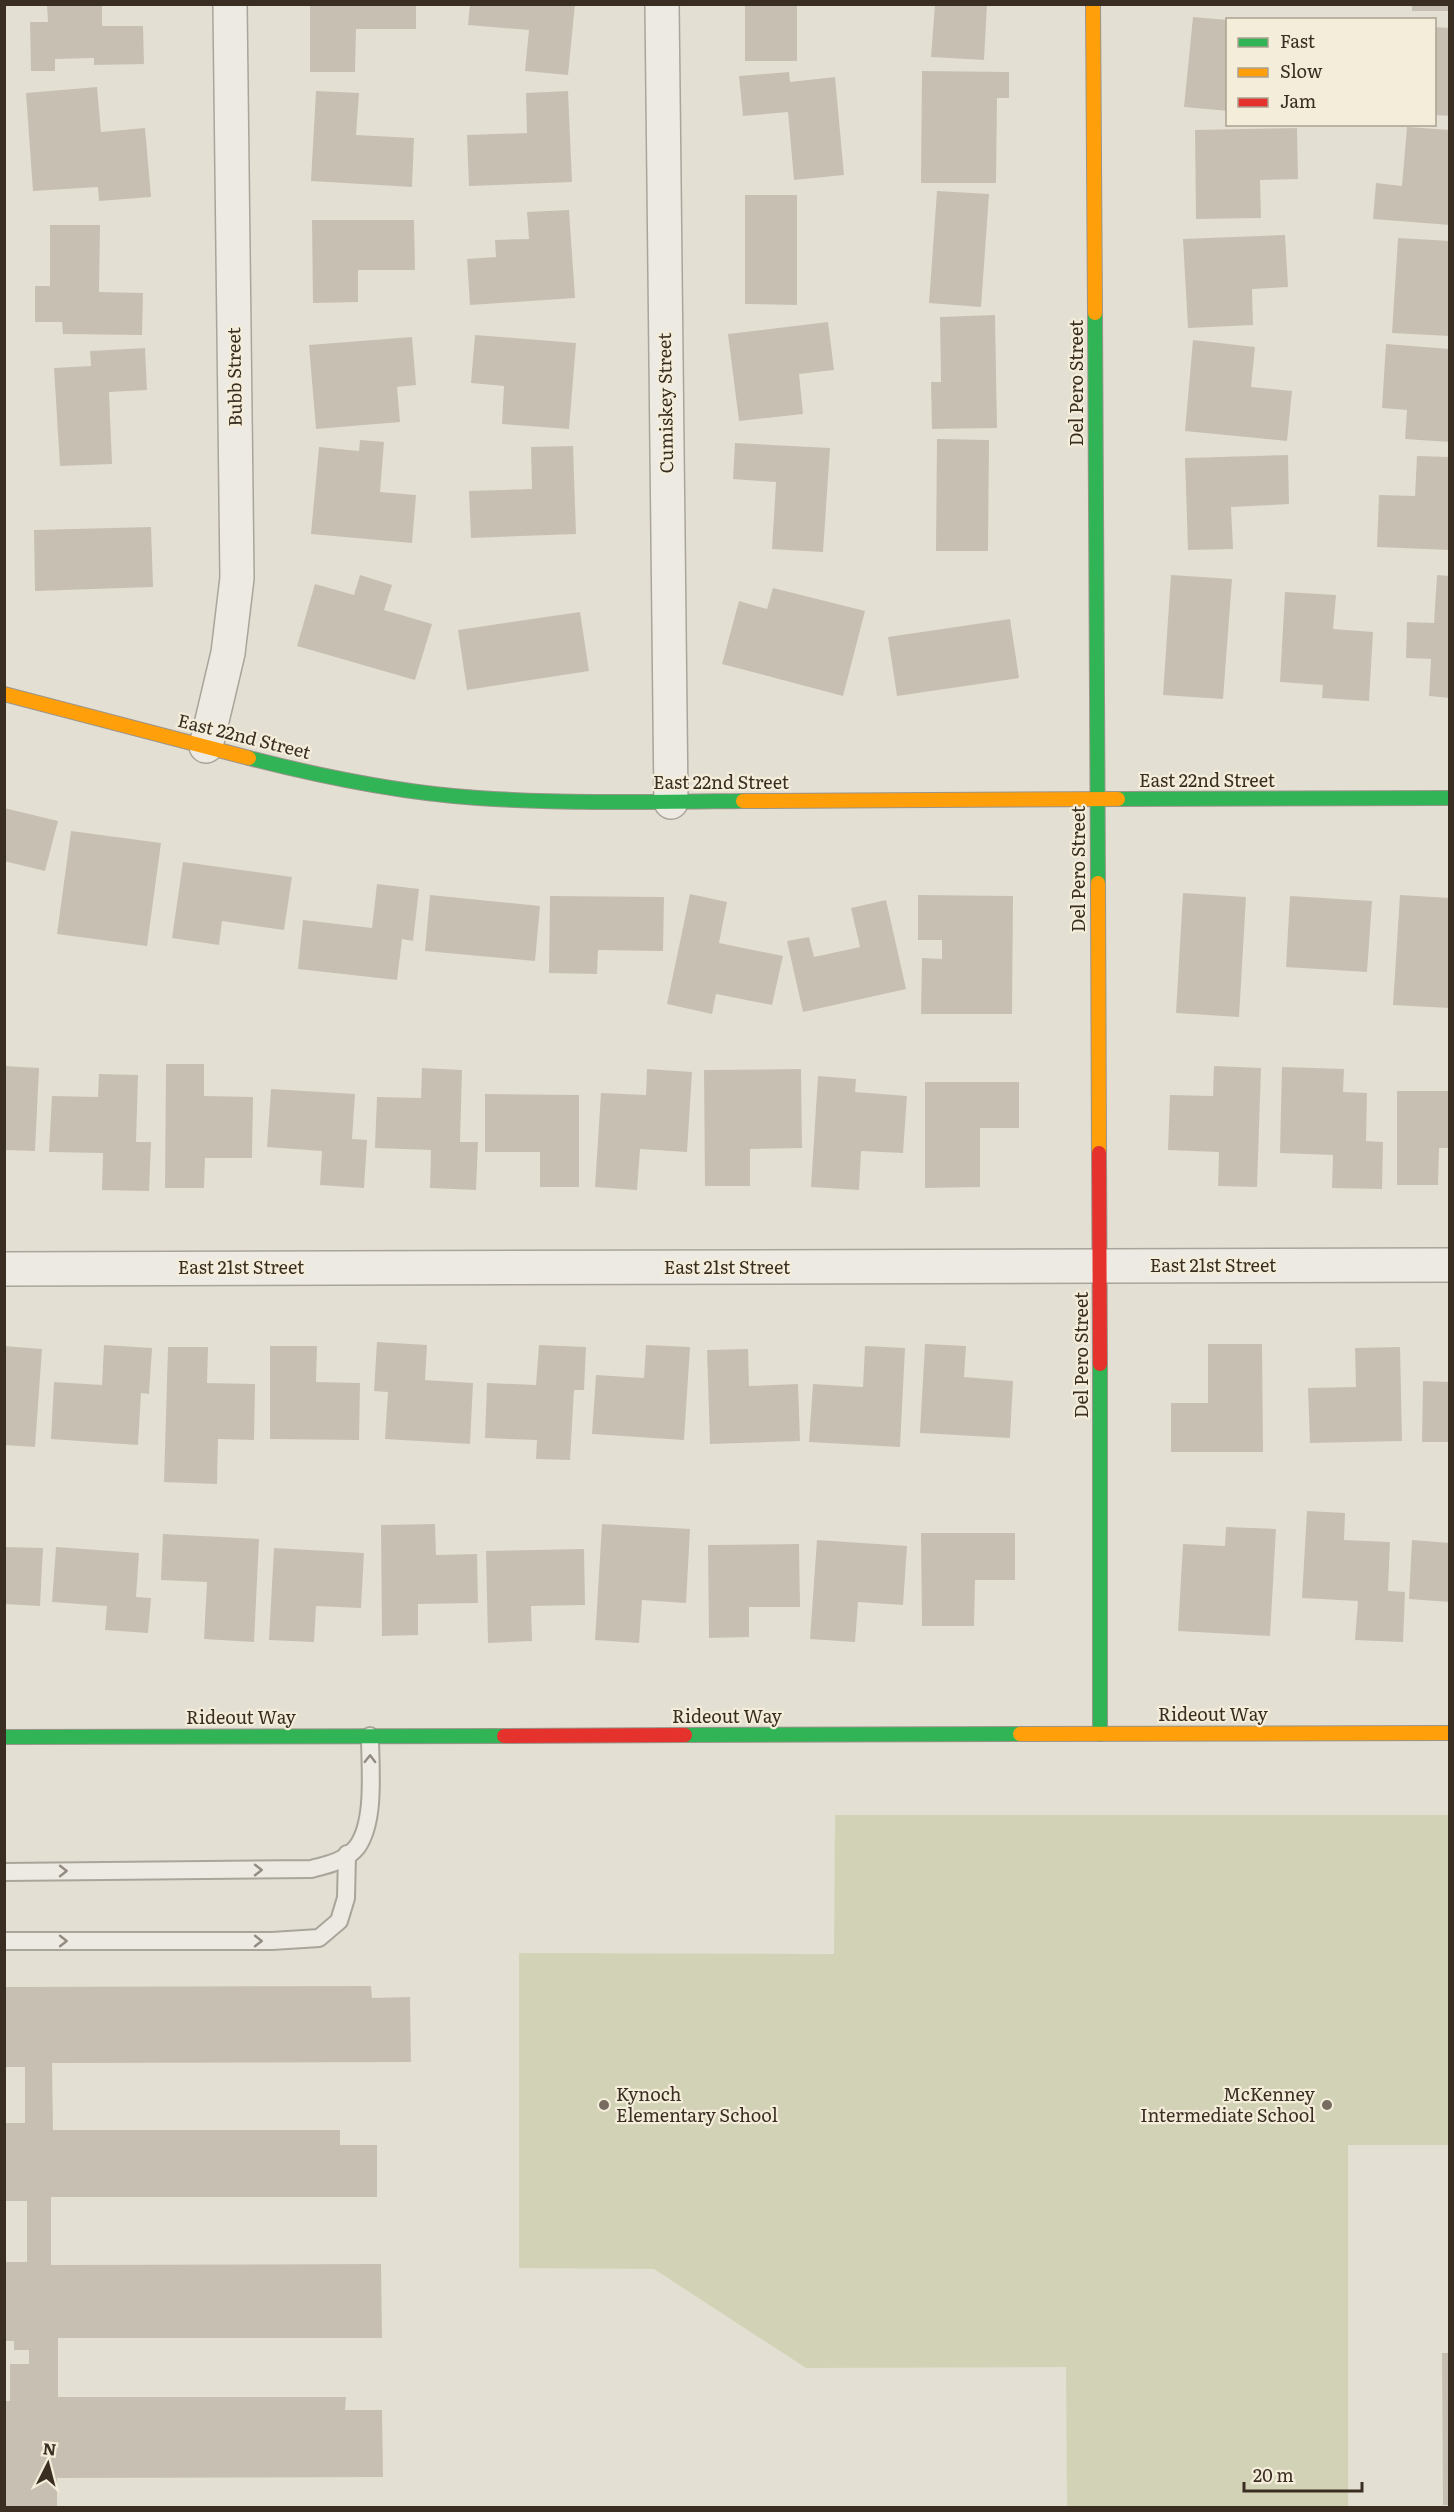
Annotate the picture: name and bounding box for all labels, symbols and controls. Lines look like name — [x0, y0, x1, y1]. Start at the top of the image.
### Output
legend — [1226, 18, 1436, 126]
text: Fast — [1280, 27, 1316, 54]
text: Slow — [1280, 57, 1323, 84]
text: Jam — [1280, 87, 1316, 114]
street label: Del Pero Street — [1062, 319, 1089, 446]
street label: Bubb Street — [219, 326, 248, 427]
street label: Cumiskey Street — [650, 332, 679, 474]
street label: East 22nd Street — [175, 706, 314, 765]
street label: East 22nd Street — [1139, 766, 1276, 793]
street label: East 22nd Street — [653, 768, 790, 795]
street label: Del Pero Street — [1064, 805, 1091, 932]
street label: East 21st Street — [1150, 1251, 1277, 1278]
street label: East 21st Street — [178, 1253, 305, 1280]
street label: East 21st Street — [664, 1253, 791, 1280]
street label: Del Pero Street — [1067, 1291, 1094, 1418]
street label: Rideout Way — [1158, 1700, 1269, 1727]
street label: Rideout Way — [672, 1702, 783, 1729]
street label: Rideout Way — [186, 1703, 297, 1730]
one-way arrow — [364, 1755, 376, 1764]
one-way arrow — [253, 1864, 262, 1876]
one-way arrow — [58, 1865, 67, 1878]
one-way arrow — [58, 1935, 67, 1947]
one-way arrow — [253, 1935, 262, 1947]
place label: Kynoch Elementary School — [616, 2080, 778, 2128]
place label: McKenney Intermediate School — [1140, 2080, 1316, 2128]
marker: Kynoch Elementary School — [597, 2098, 611, 2112]
marker: McKenney Intermediate School — [1320, 2098, 1334, 2112]
north arrow — [18, 2434, 78, 2494]
text: N — [42, 2435, 58, 2461]
scale bar — [1244, 2455, 1362, 2493]
text: 20 m — [1253, 2461, 1294, 2488]

